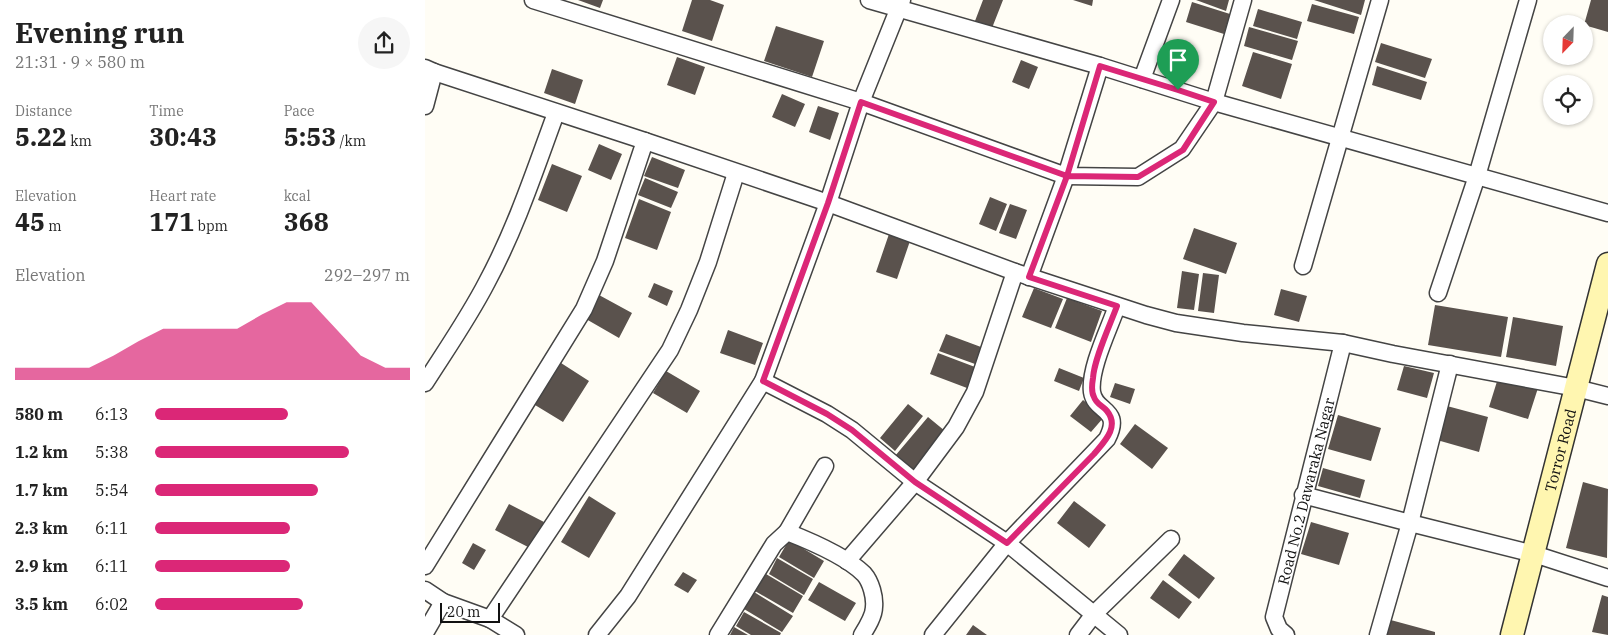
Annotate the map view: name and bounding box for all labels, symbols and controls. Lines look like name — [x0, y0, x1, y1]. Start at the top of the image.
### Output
text: Evening run — [15, 14, 184, 51]
north arrow — [1543, 15, 1593, 65]
map controls — [1543, 15, 1593, 125]
button: share — [358, 17, 410, 69]
pin — [1157, 39, 1199, 90]
icon: arrive — [1164, 46, 1192, 74]
text: 21:31 · 9 × 580 m — [15, 52, 145, 72]
button: locate — [1543, 75, 1593, 125]
text: Distance — [15, 102, 72, 120]
text: Time — [149, 102, 184, 120]
text: Pace — [284, 102, 314, 120]
text: 5.22 — [15, 120, 67, 153]
text: 30:43 — [149, 120, 217, 153]
text: 5:53 — [284, 120, 336, 153]
text: km — [67, 132, 92, 150]
text: /km — [336, 132, 366, 150]
text: Elevation — [15, 187, 77, 205]
text: Heart rate — [149, 187, 216, 205]
text: kcal — [284, 187, 311, 205]
text: 45 — [15, 205, 45, 238]
text: 171 — [149, 205, 194, 238]
text: 368 — [284, 205, 329, 238]
text: m — [45, 217, 62, 235]
text: bpm — [194, 217, 228, 235]
text: Elevation — [15, 265, 85, 285]
text: 292–297 m — [324, 265, 410, 285]
street label: Road No.2 Dawaraka Nagar — [1273, 395, 1338, 587]
text: 580 m — [15, 404, 63, 424]
text: 6:13 — [95, 404, 128, 424]
street label: Torror Road — [1540, 406, 1580, 494]
text: 1.2 km — [15, 442, 68, 462]
text: 5:38 — [95, 442, 128, 462]
text: 1.7 km — [15, 480, 68, 500]
text: 5:54 — [95, 480, 128, 500]
text: 2.3 km — [15, 518, 68, 538]
text: 6:11 — [95, 518, 128, 538]
text: 2.9 km — [15, 556, 68, 576]
text: 6:11 — [95, 556, 128, 576]
text: 3.5 km — [15, 594, 68, 614]
text: 6:02 — [95, 594, 128, 614]
scale bar — [440, 600, 500, 623]
text: 20 m — [447, 603, 480, 621]

